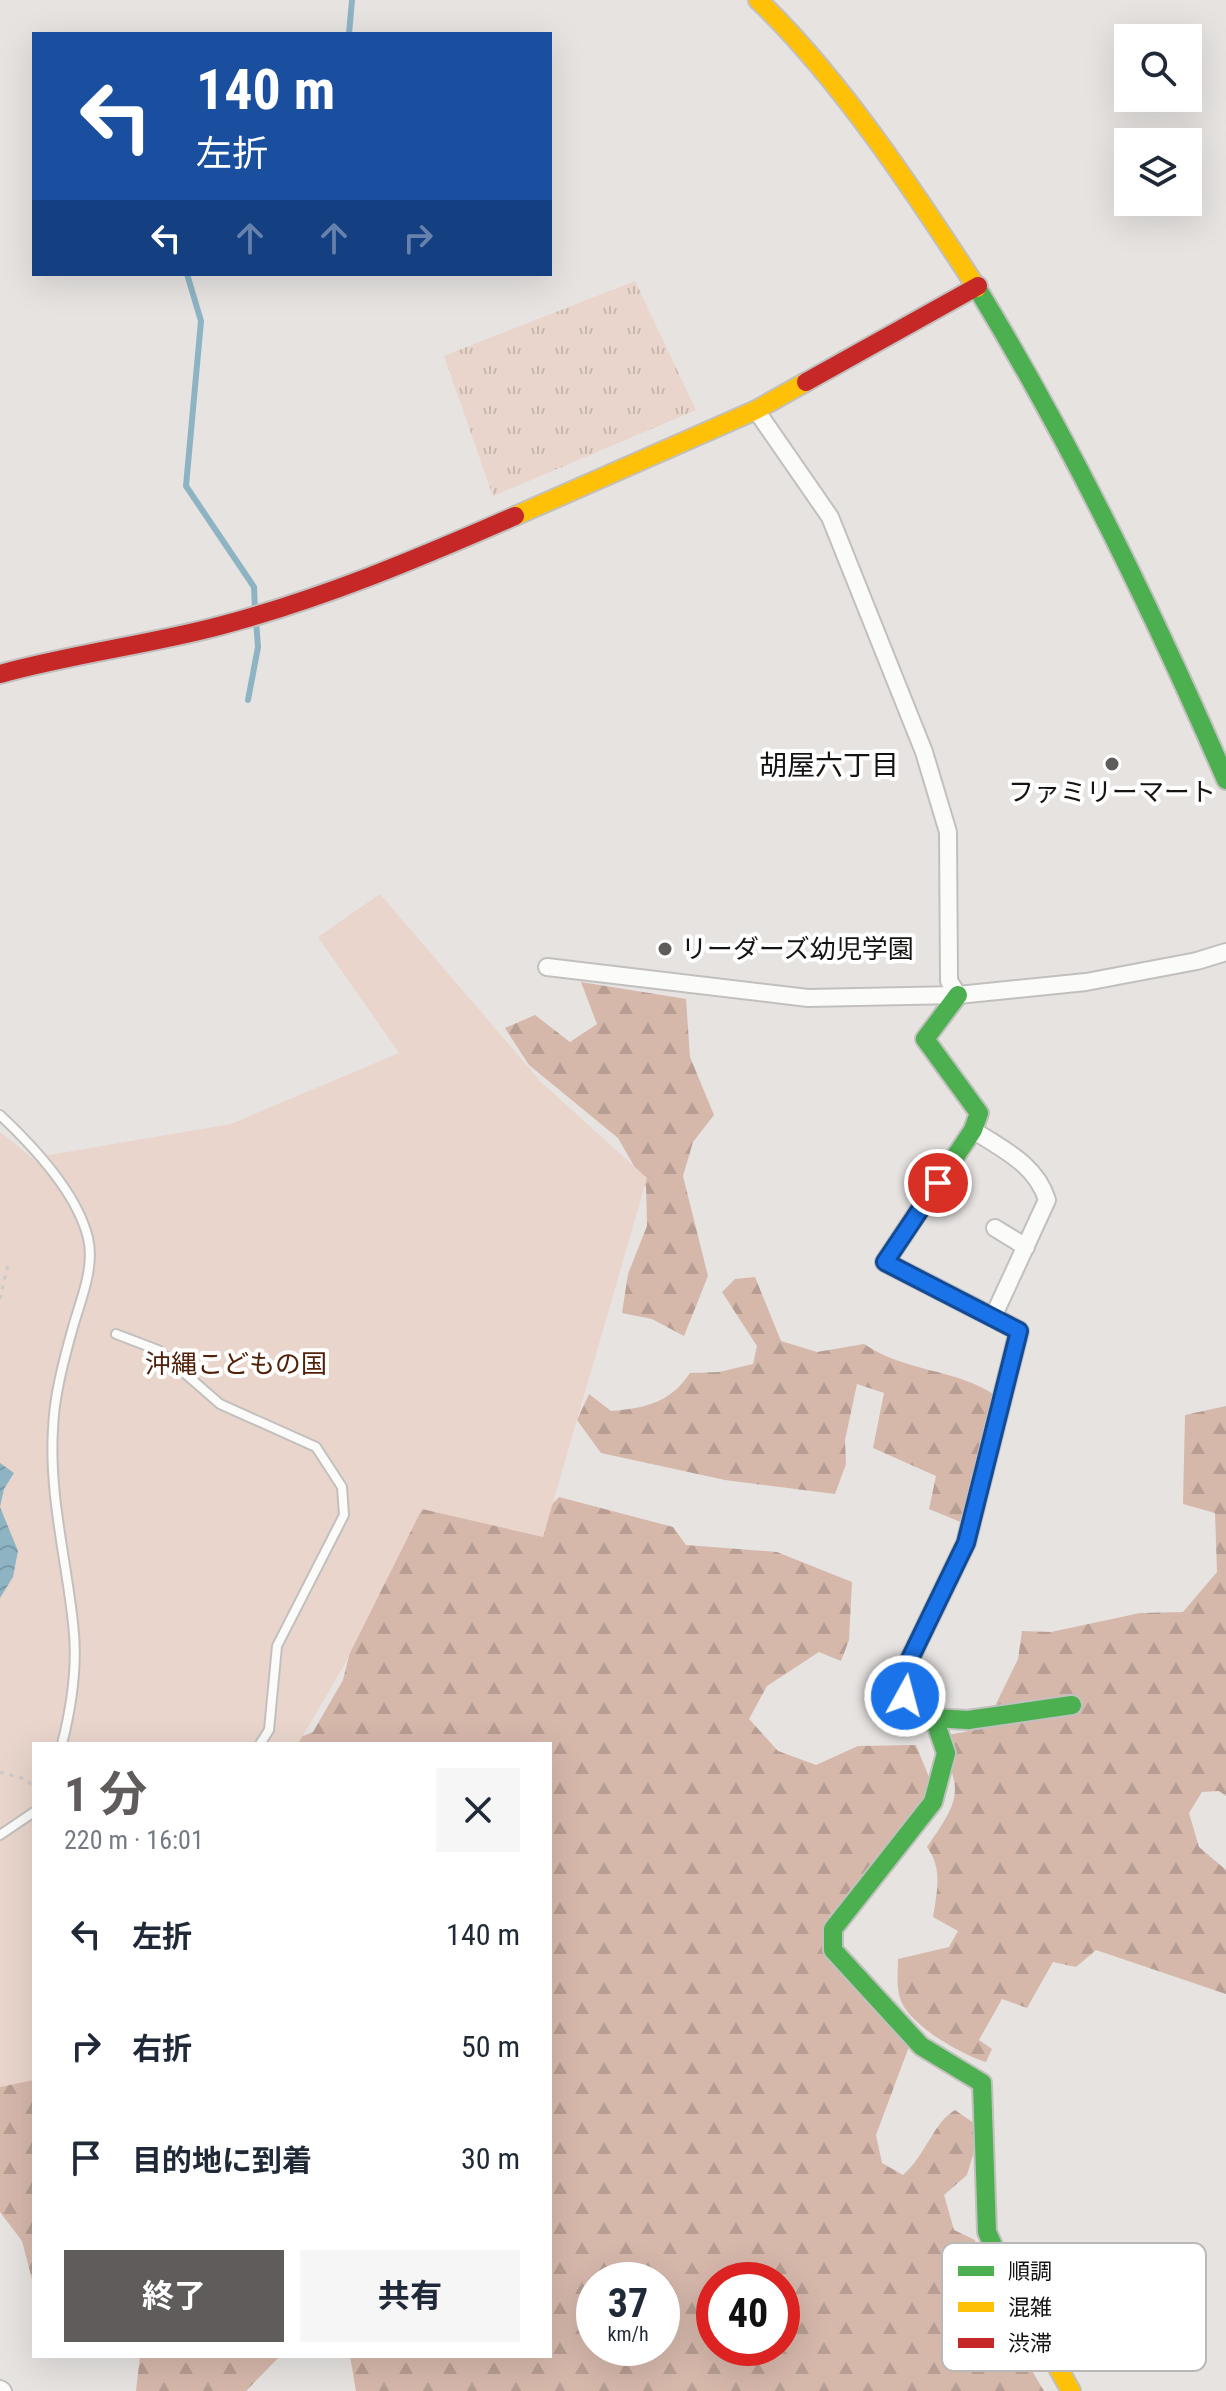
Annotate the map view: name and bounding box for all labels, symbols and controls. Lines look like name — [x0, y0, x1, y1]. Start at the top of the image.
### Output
map controls — [1114, 24, 1202, 216]
button: search — [1114, 24, 1202, 112]
text: 140 m — [196, 57, 335, 123]
icon: left — [64, 64, 168, 168]
button: layers — [1114, 128, 1202, 216]
text: 左折 — [196, 133, 268, 175]
icon: left — [144, 216, 188, 260]
icon: ahead — [228, 216, 272, 260]
icon: ahead — [312, 216, 356, 260]
icon: right — [396, 216, 440, 260]
district label: 胡屋六丁目 — [759, 749, 899, 782]
marker: ファミリーマート — [1103, 755, 1121, 773]
place label: ファミリーマート — [1008, 777, 1216, 807]
place label: リーダーズ幼児学園 — [681, 934, 914, 964]
marker: リーダーズ幼児学園 — [656, 940, 674, 958]
pin — [904, 1149, 972, 1217]
icon: arrive — [916, 1161, 960, 1205]
park label: 沖縄こどもの国 — [145, 1349, 327, 1379]
position arrow — [863, 1654, 947, 1738]
text: 1 分 — [64, 1766, 147, 1823]
button: close — [436, 1768, 520, 1852]
text: 220 m · 16:01 — [64, 1825, 204, 1855]
icon: left — [64, 1912, 108, 1956]
text: 140 m — [446, 1917, 520, 1952]
text: 左折 — [132, 1919, 192, 1954]
icon: right — [64, 2024, 108, 2068]
text: 50 m — [461, 2029, 520, 2064]
text: 右折 — [132, 2031, 192, 2066]
icon: arrive — [64, 2136, 108, 2180]
text: 30 m — [461, 2141, 520, 2176]
text: 目的地に到着 — [132, 2143, 312, 2178]
legend — [942, 2243, 1206, 2371]
button: 終了 — [64, 2250, 284, 2342]
button: 共有 — [300, 2250, 520, 2342]
text: 順調 — [1008, 2259, 1052, 2284]
speed limit sign: 40 — [696, 2262, 800, 2366]
text: 37 — [608, 2280, 648, 2327]
text: 混雑 — [1008, 2295, 1052, 2320]
text: km/h — [607, 2322, 649, 2346]
text: 渋滞 — [1008, 2331, 1052, 2356]

